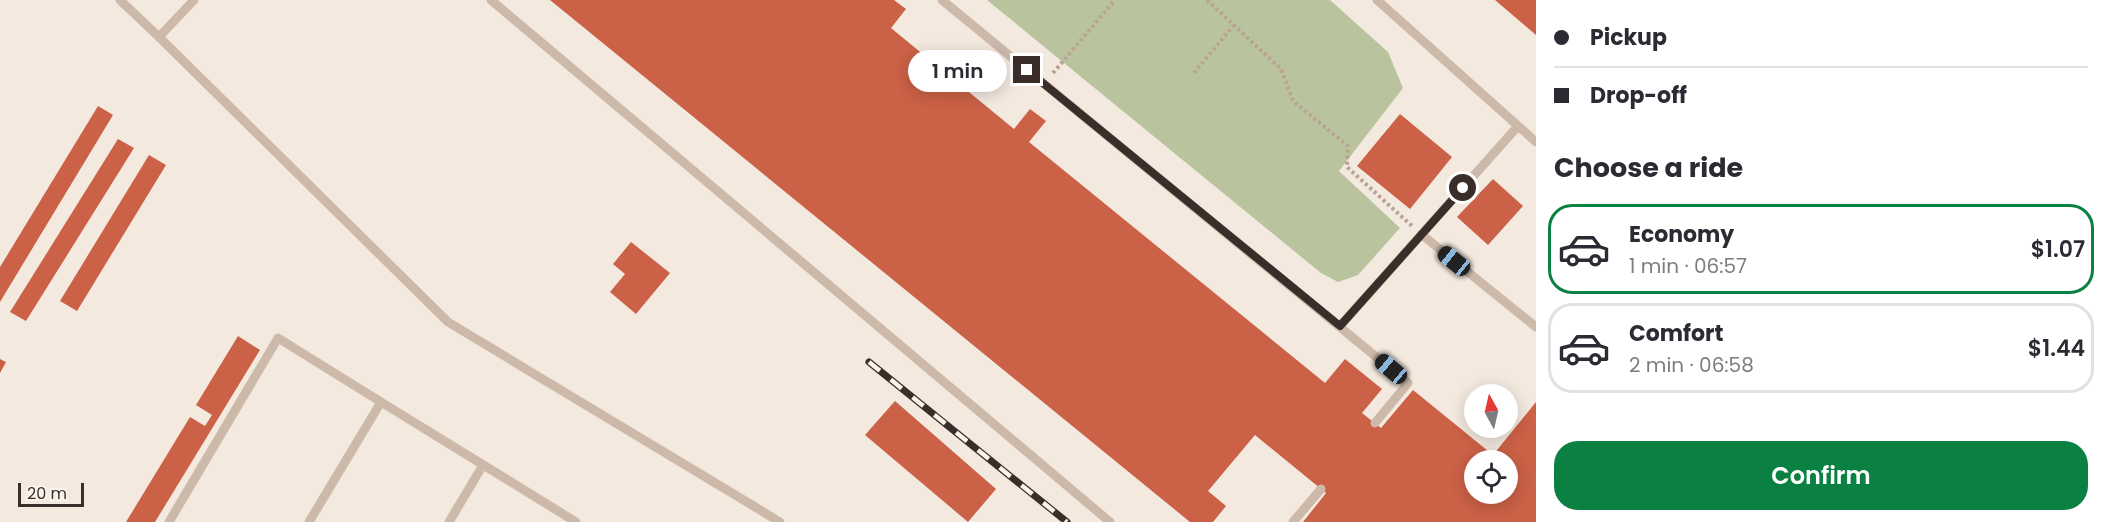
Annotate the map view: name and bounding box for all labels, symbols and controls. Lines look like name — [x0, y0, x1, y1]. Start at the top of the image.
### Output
text: Pickup — [1590, 22, 1667, 53]
callout: 1 min — [907, 49, 1006, 91]
route end — [1013, 56, 1040, 83]
text: 1 min — [932, 57, 983, 85]
text: Drop-off — [1590, 80, 1687, 111]
text: Choose a ride — [1554, 149, 1743, 186]
route start — [1449, 174, 1476, 201]
text: Economy — [1629, 219, 1734, 250]
icon: car — [1557, 222, 1611, 276]
text: $1.07 — [2031, 234, 2085, 265]
car — [1434, 243, 1474, 279]
text: 1 min · 06:57 — [1629, 252, 1747, 280]
text: Comfort — [1629, 318, 1723, 349]
icon: car — [1557, 321, 1611, 375]
text: $1.44 — [2028, 333, 2085, 364]
car — [1371, 351, 1411, 387]
text: 2 min · 06:58 — [1629, 351, 1754, 379]
north arrow — [1464, 384, 1518, 438]
map controls — [1464, 384, 1518, 504]
button: Confirm — [1554, 441, 2088, 510]
button: locate — [1464, 450, 1518, 504]
scale bar — [18, 480, 84, 508]
text: 20 m — [27, 482, 67, 505]

